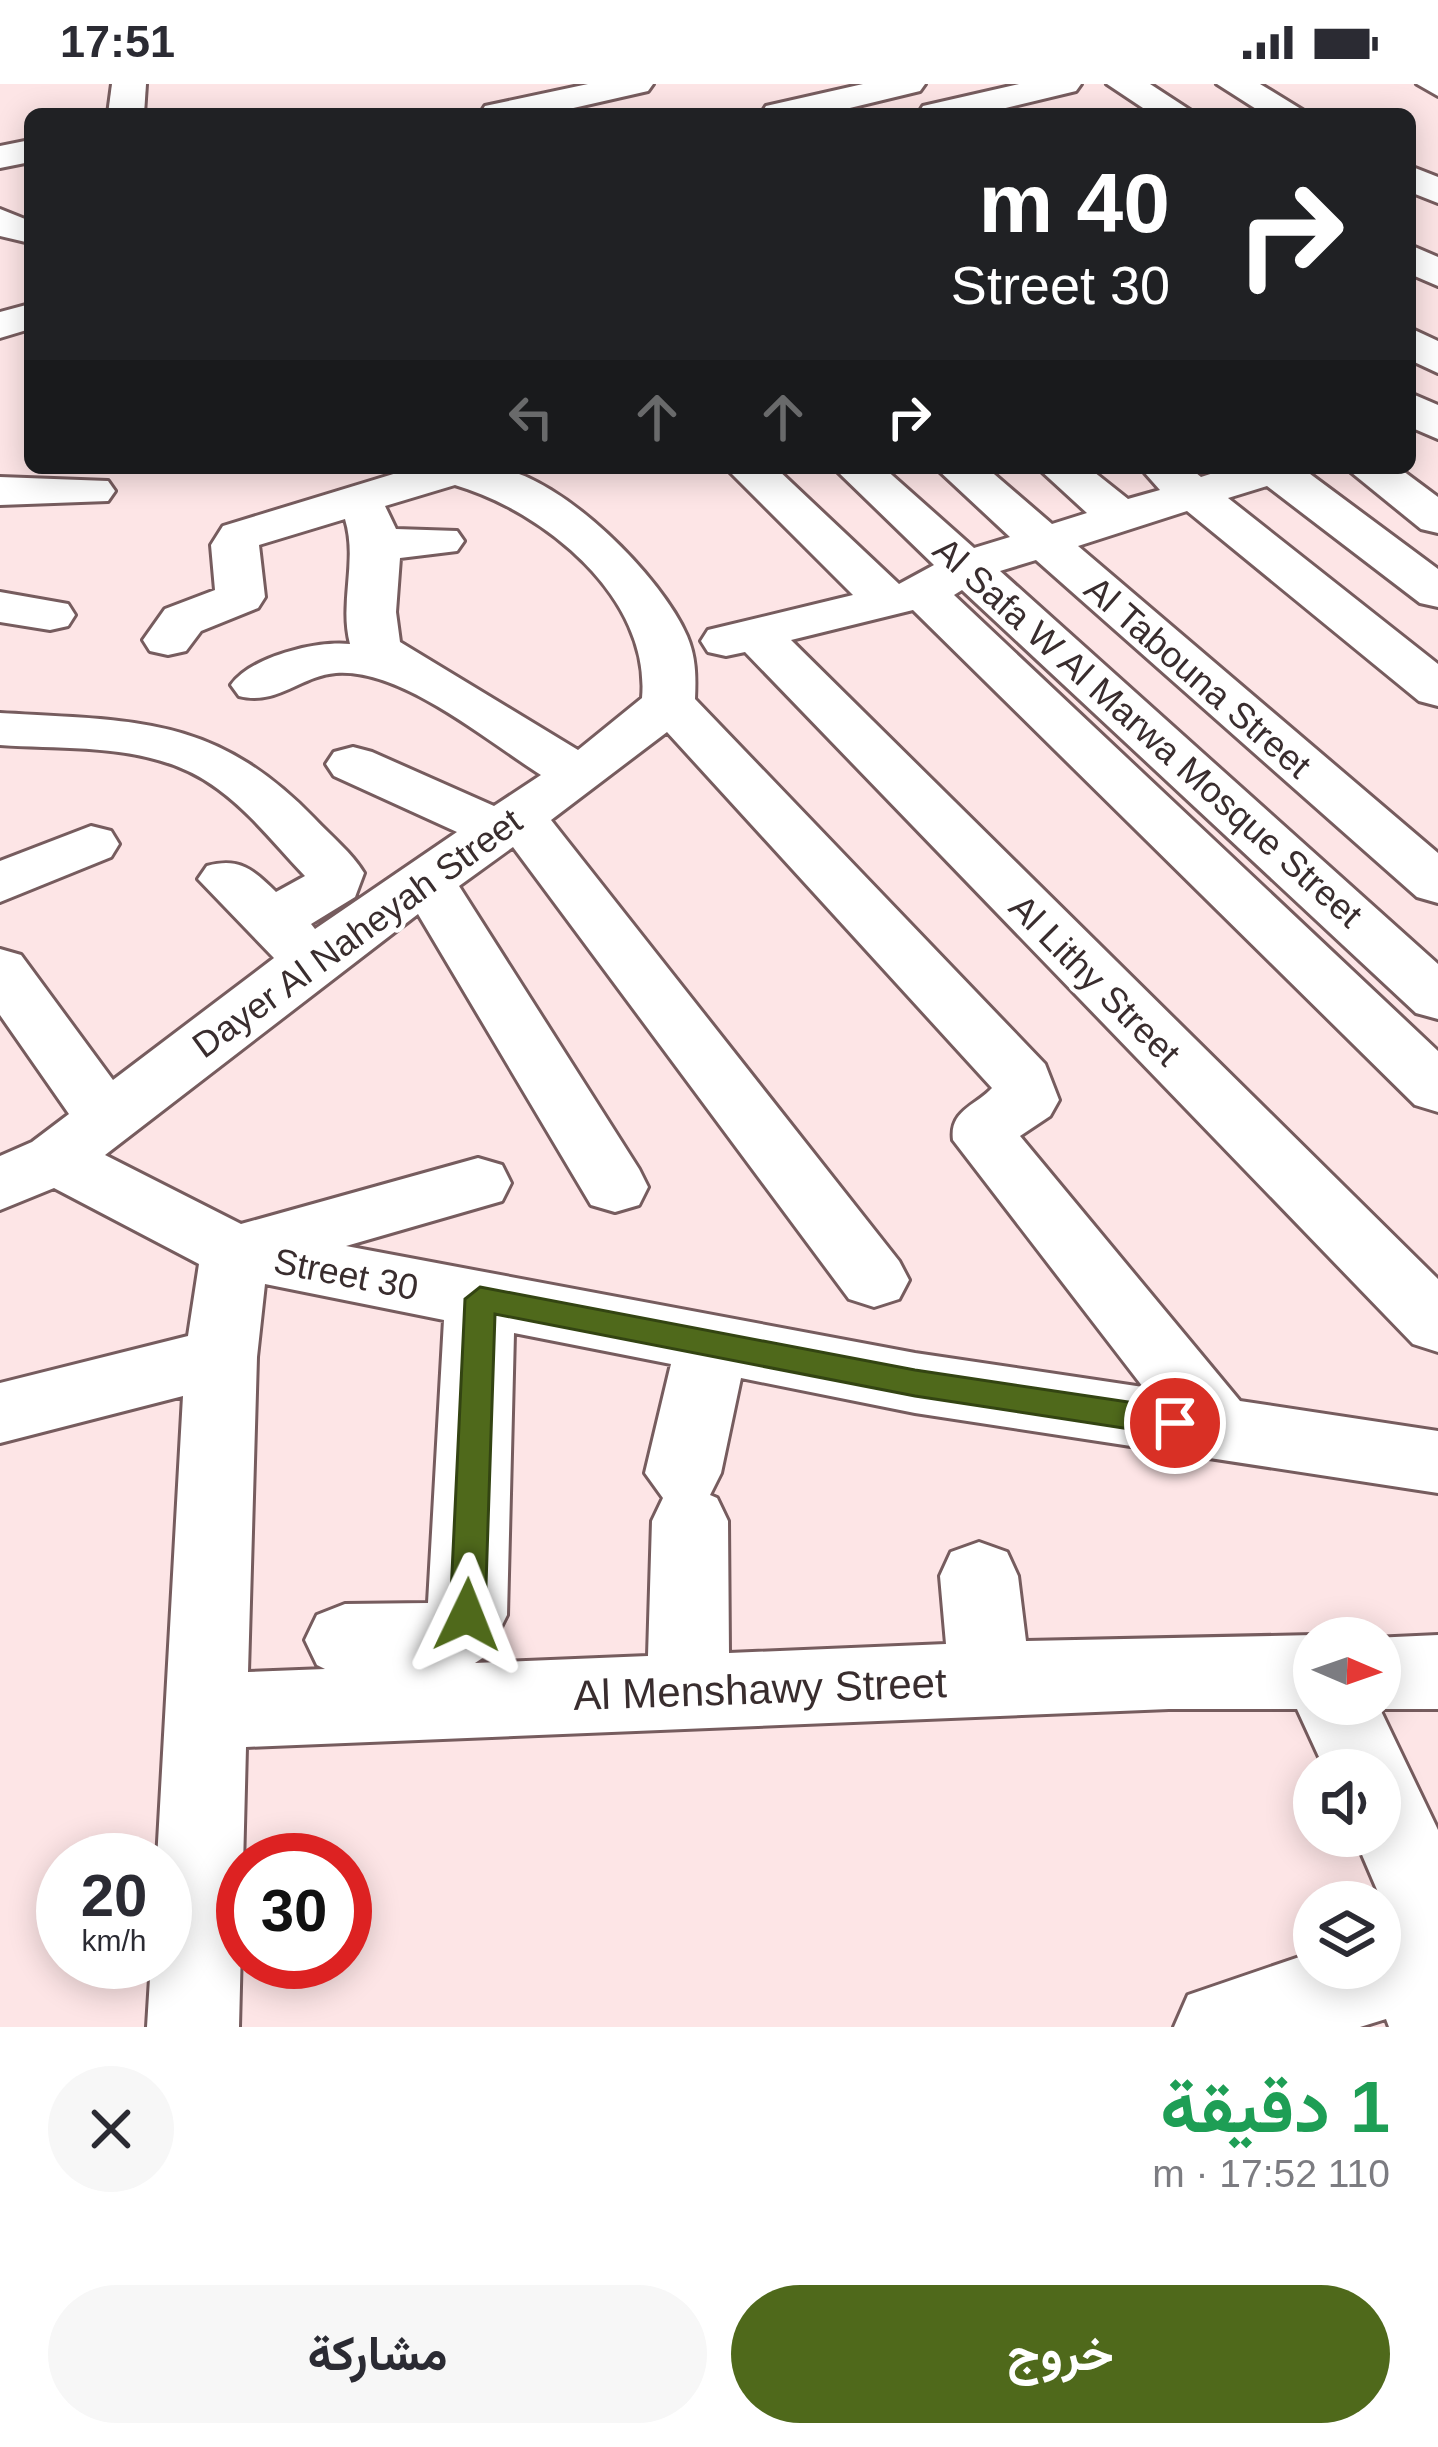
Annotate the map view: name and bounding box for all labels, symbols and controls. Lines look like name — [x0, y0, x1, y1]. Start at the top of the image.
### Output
text: 17:51 — [60, 16, 175, 67]
text: 40 m — [979, 156, 1170, 250]
icon: right — [1212, 156, 1368, 312]
text: Street 30 — [951, 255, 1170, 315]
icon: left — [498, 384, 564, 450]
icon: ahead — [624, 384, 690, 450]
icon: ahead — [750, 384, 816, 450]
icon: right — [876, 384, 942, 450]
street label: Al Safa W Al Marwa Mosque Street — [925, 529, 1371, 935]
street label: Al Tabouna Street — [1077, 568, 1319, 786]
street label: Dayer Al Naheyah Street — [185, 800, 529, 1066]
street label: Al Lithy Street — [1001, 886, 1189, 1074]
street label: Street 30 — [270, 1240, 422, 1308]
pin — [1124, 1372, 1226, 1474]
icon: arrive — [1142, 1390, 1208, 1456]
position arrow — [404, 1552, 530, 1678]
north arrow — [1293, 1617, 1401, 1725]
map controls — [1293, 1617, 1401, 1989]
street label: Al Menshawy Street — [573, 1659, 948, 1719]
button: sound — [1293, 1749, 1401, 1857]
speed limit sign: 30 — [216, 1833, 372, 1989]
text: 20 — [81, 1862, 147, 1929]
button: layers — [1293, 1881, 1401, 1989]
text: km/h — [81, 1924, 147, 1957]
button: close — [48, 2066, 174, 2192]
text: 1 دقيقة — [1160, 2067, 1390, 2147]
text: 110 m · 17:52 — [1152, 2152, 1390, 2195]
button: مشاركة — [48, 2285, 707, 2423]
button: خروج — [731, 2285, 1390, 2423]

